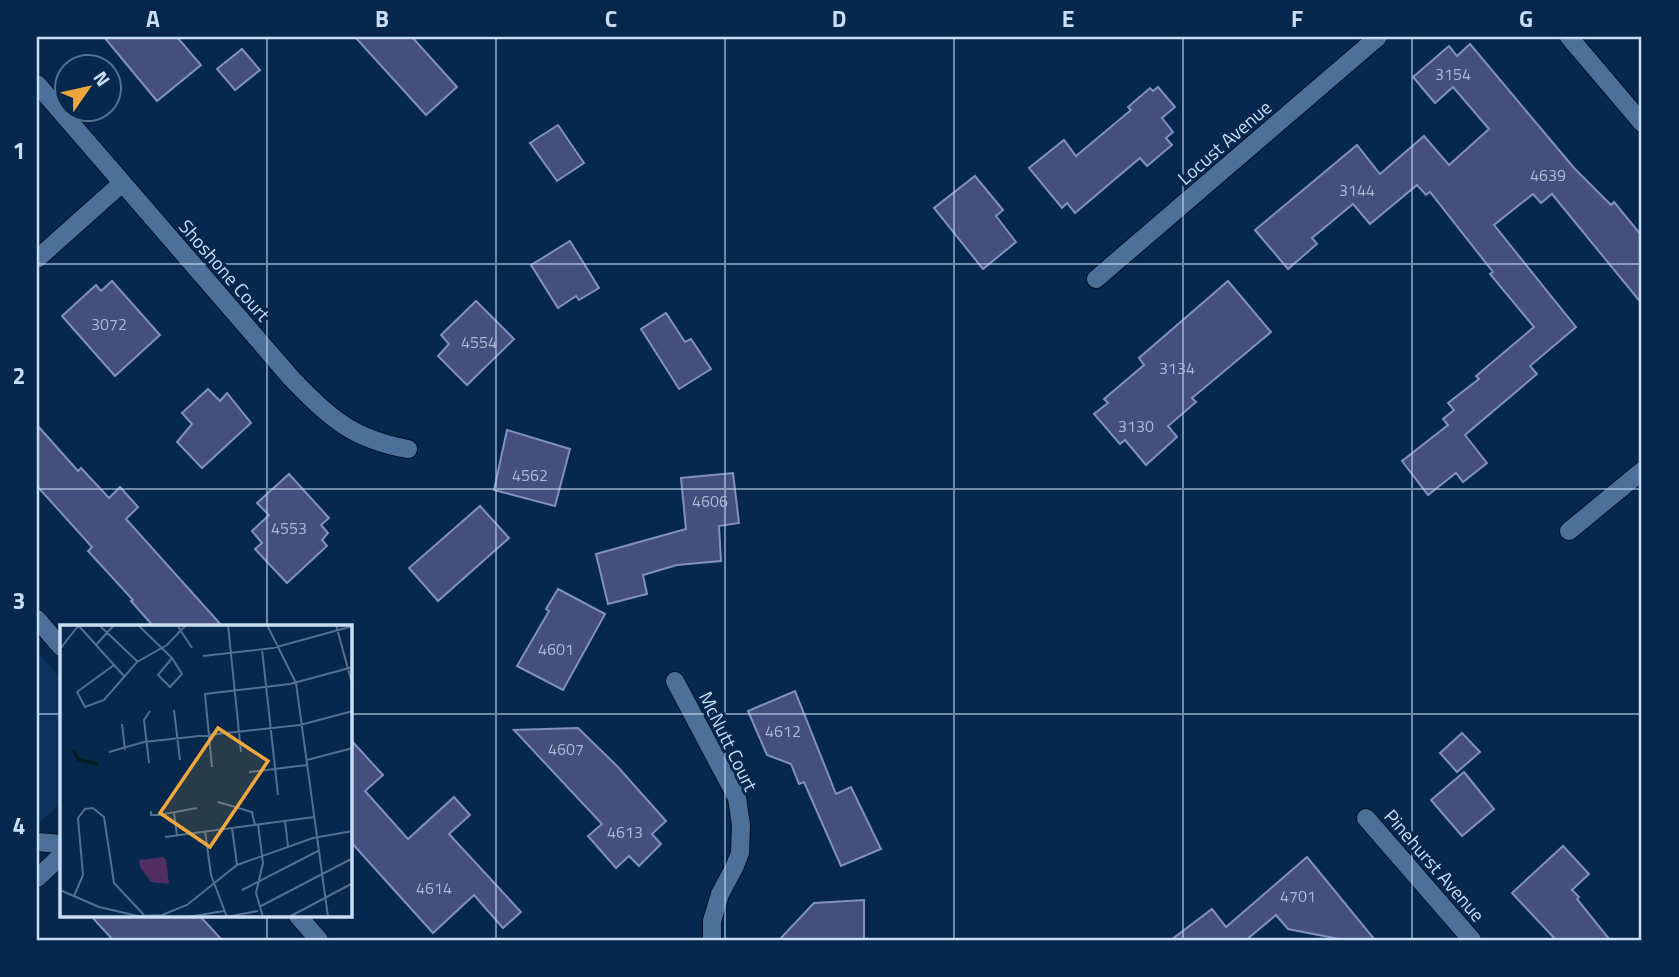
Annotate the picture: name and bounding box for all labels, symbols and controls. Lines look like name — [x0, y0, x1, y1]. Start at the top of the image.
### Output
text: A — [146, 1, 160, 36]
text: B — [375, 1, 389, 36]
text: C — [605, 1, 617, 36]
text: D — [832, 1, 846, 36]
text: E — [1062, 1, 1074, 36]
text: F — [1291, 1, 1303, 36]
text: G — [1519, 1, 1533, 36]
north arrow — [52, 52, 122, 122]
house number: 3154 — [1435, 62, 1471, 86]
text: N — [87, 65, 118, 92]
street label: Locust Avenue — [1171, 93, 1277, 191]
text: 1 — [13, 133, 25, 168]
house number: 4639 — [1530, 163, 1566, 187]
house number: 3144 — [1339, 178, 1375, 202]
street label: Shoshone Court — [172, 213, 278, 328]
house number: 3072 — [91, 312, 127, 336]
house number: 4554 — [461, 330, 497, 354]
house number: 3134 — [1159, 356, 1195, 380]
text: 2 — [13, 358, 25, 393]
house number: 3130 — [1118, 414, 1154, 438]
house number: 4562 — [512, 463, 548, 487]
house number: 4606 — [692, 489, 728, 513]
house number: 4553 — [271, 516, 307, 540]
text: 3 — [13, 583, 25, 618]
inset map — [60, 625, 352, 918]
house number: 4601 — [538, 637, 574, 661]
street label: McNutt Court — [692, 686, 766, 796]
house number: 4612 — [765, 719, 801, 743]
house number: 4607 — [548, 737, 584, 761]
street label: Pinehurst Avenue — [1378, 802, 1492, 928]
text: 4 — [13, 808, 25, 843]
house number: 4613 — [607, 820, 643, 844]
house number: 4614 — [416, 876, 452, 900]
house number: 4701 — [1280, 884, 1316, 908]

